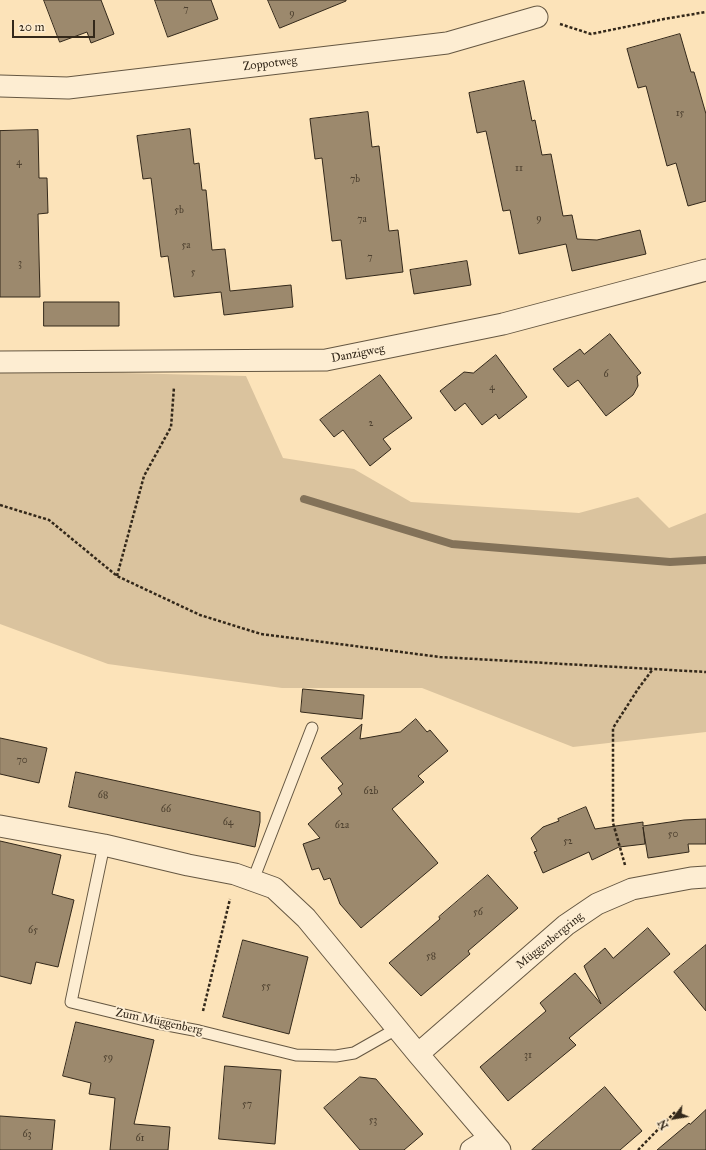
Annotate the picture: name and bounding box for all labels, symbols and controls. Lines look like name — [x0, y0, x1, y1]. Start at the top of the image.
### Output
house number: 7 — [183, 4, 189, 16]
house number: 9 — [289, 8, 295, 20]
scale bar — [14, 12, 97, 38]
text: 20 m — [19, 20, 45, 34]
street label: Zoppotweg — [242, 54, 298, 74]
house number: 15 — [676, 108, 684, 120]
house number: 4 — [16, 157, 22, 169]
house number: 11 — [515, 163, 523, 175]
house number: 7b — [350, 174, 360, 186]
house number: 5b — [174, 205, 184, 217]
house number: 9 — [536, 213, 542, 225]
house number: 7a — [357, 214, 367, 226]
house number: 5a — [182, 240, 190, 252]
house number: 7 — [367, 252, 373, 264]
house number: 3 — [18, 258, 22, 270]
house number: 5 — [191, 267, 195, 279]
street label: Danzigweg — [330, 342, 386, 366]
house number: 6 — [603, 369, 609, 381]
house number: 4 — [489, 382, 495, 394]
house number: 2 — [369, 418, 373, 430]
house number: 70 — [16, 755, 28, 767]
house number: 62b — [364, 786, 378, 798]
house number: 68 — [98, 790, 108, 802]
house number: 66 — [161, 804, 171, 816]
house number: 64 — [223, 817, 233, 829]
house number: 62a — [335, 820, 349, 832]
house number: 50 — [668, 829, 678, 841]
house number: 52 — [563, 836, 573, 848]
house number: 56 — [473, 907, 483, 919]
street label: Müggenbergring — [514, 910, 586, 972]
house number: 65 — [28, 925, 38, 937]
house number: 58 — [426, 951, 436, 963]
house number: 55 — [261, 981, 271, 993]
street label: Zum Müggenberg — [114, 1006, 204, 1038]
house number: 31 — [524, 1050, 532, 1062]
house number: 59 — [103, 1052, 113, 1064]
north arrow — [654, 1098, 694, 1138]
house number: 57 — [242, 1099, 252, 1111]
house number: 53 — [369, 1115, 377, 1127]
text: N — [655, 1117, 671, 1132]
house number: 63 — [22, 1129, 32, 1141]
house number: 61 — [135, 1133, 145, 1145]

